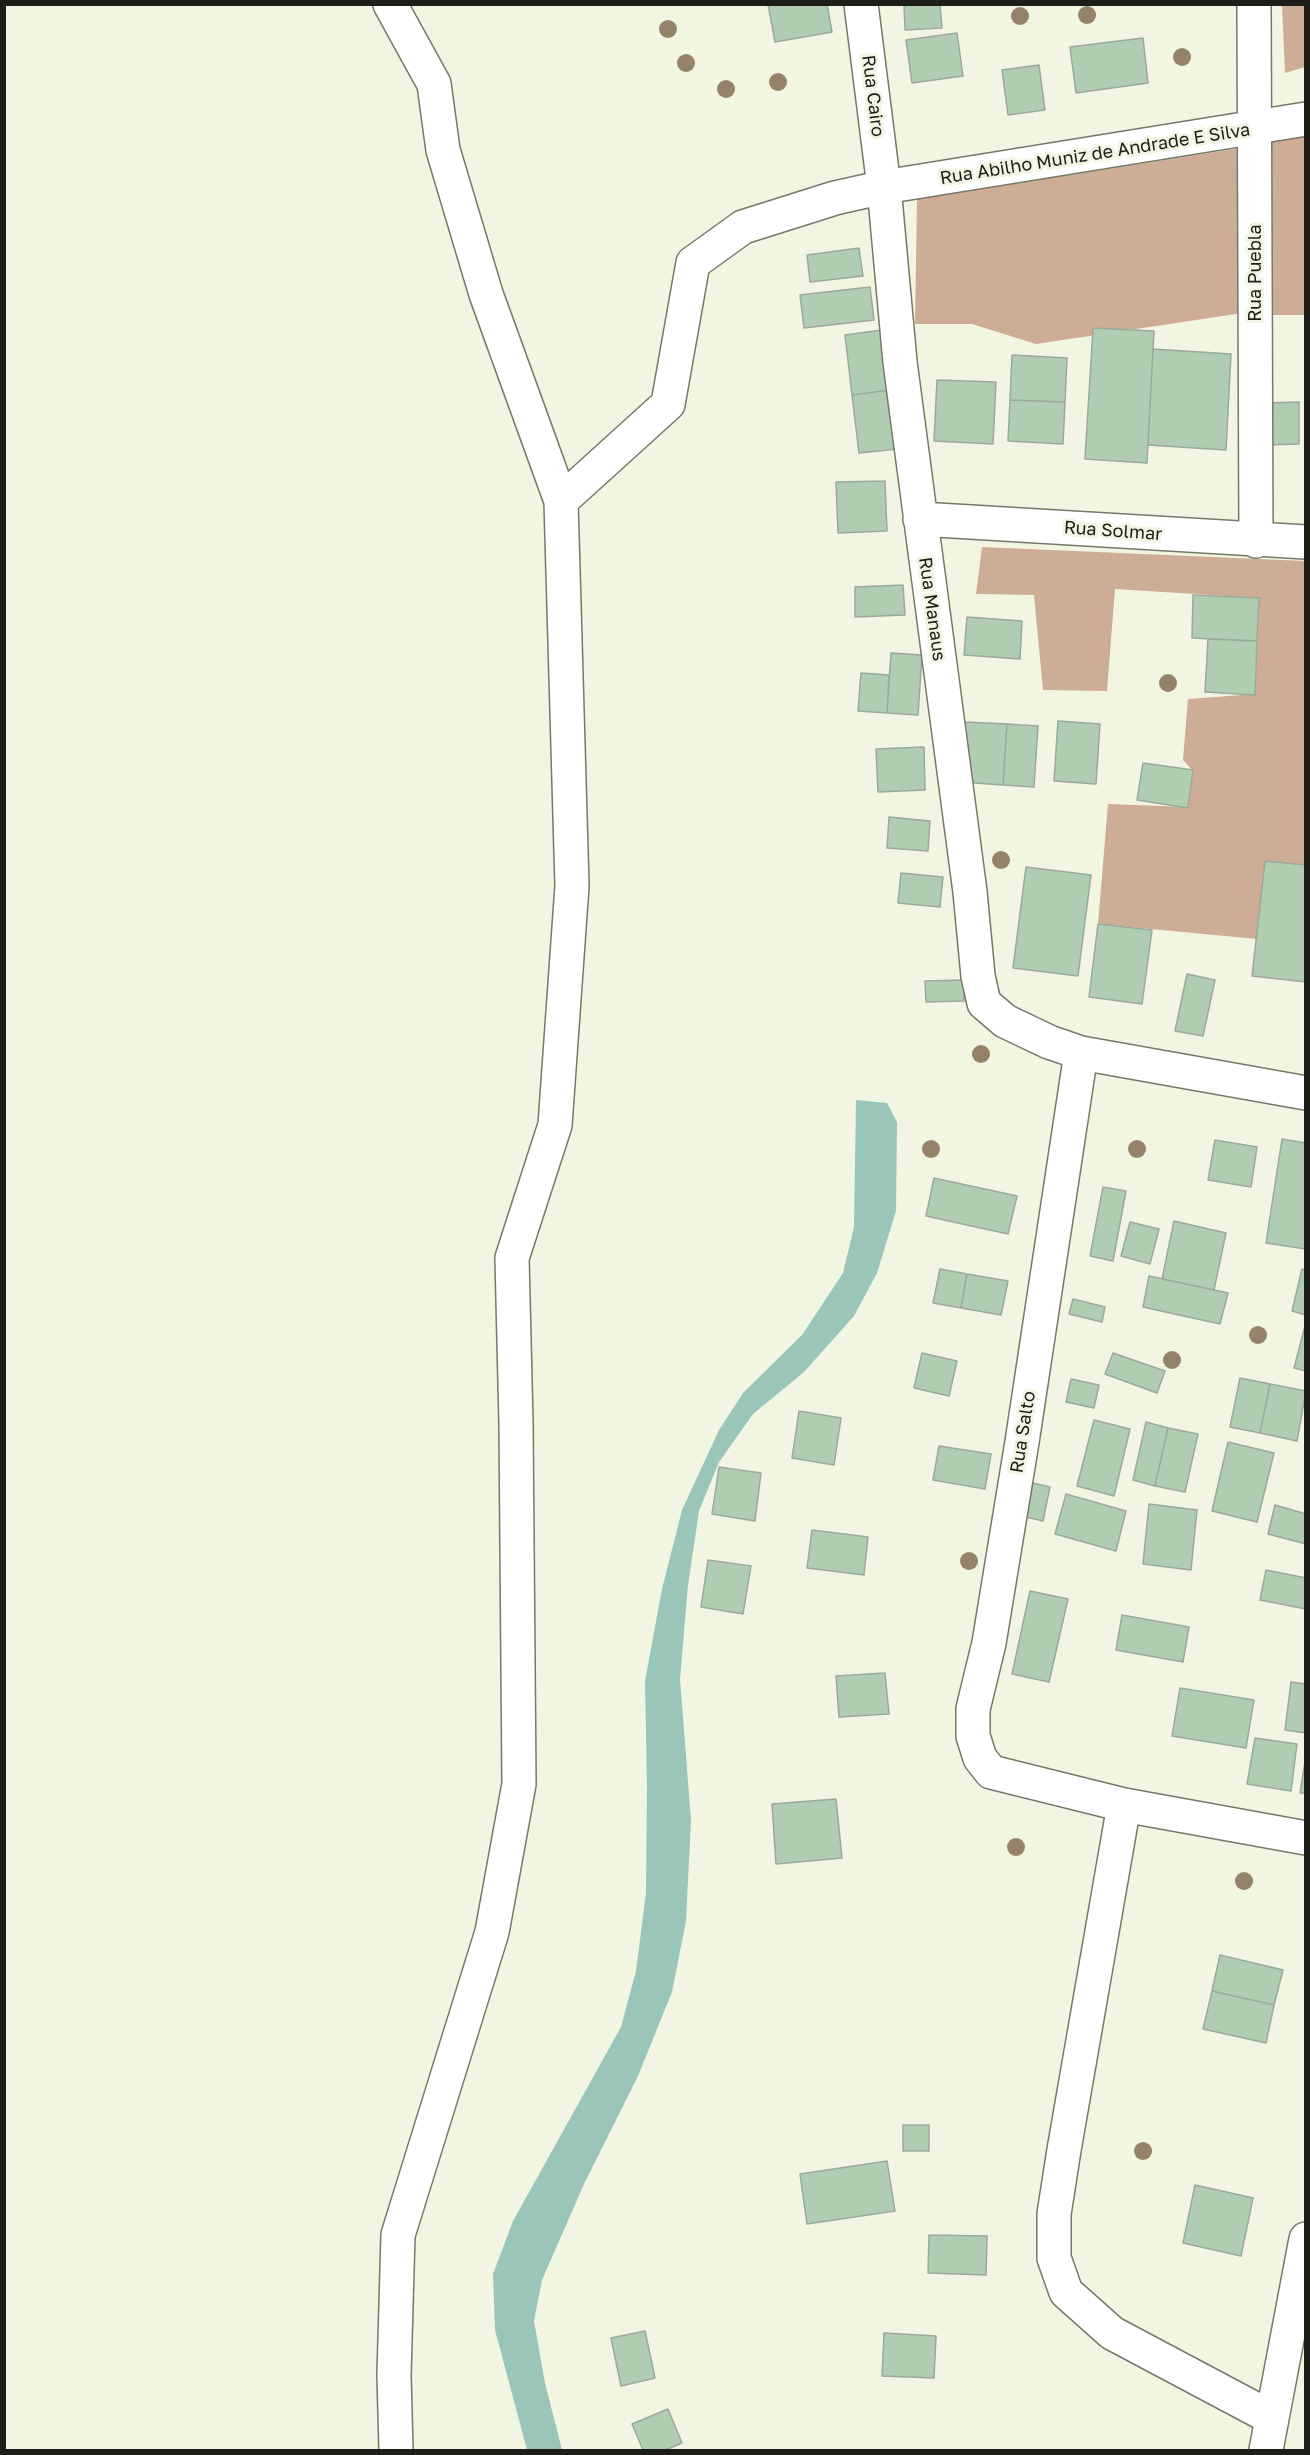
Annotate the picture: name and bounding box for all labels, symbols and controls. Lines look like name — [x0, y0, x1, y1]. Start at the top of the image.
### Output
street label: Rua Cairo — [857, 54, 889, 138]
street label: Rua Abilho Muniz de Andrade E Silva — [938, 119, 1252, 189]
street label: Rua Puebla — [1244, 224, 1266, 322]
street label: Rua Solmar — [1063, 517, 1163, 545]
street label: Rua Manaus — [914, 556, 950, 662]
street label: Rua Salto — [1006, 1390, 1040, 1474]

